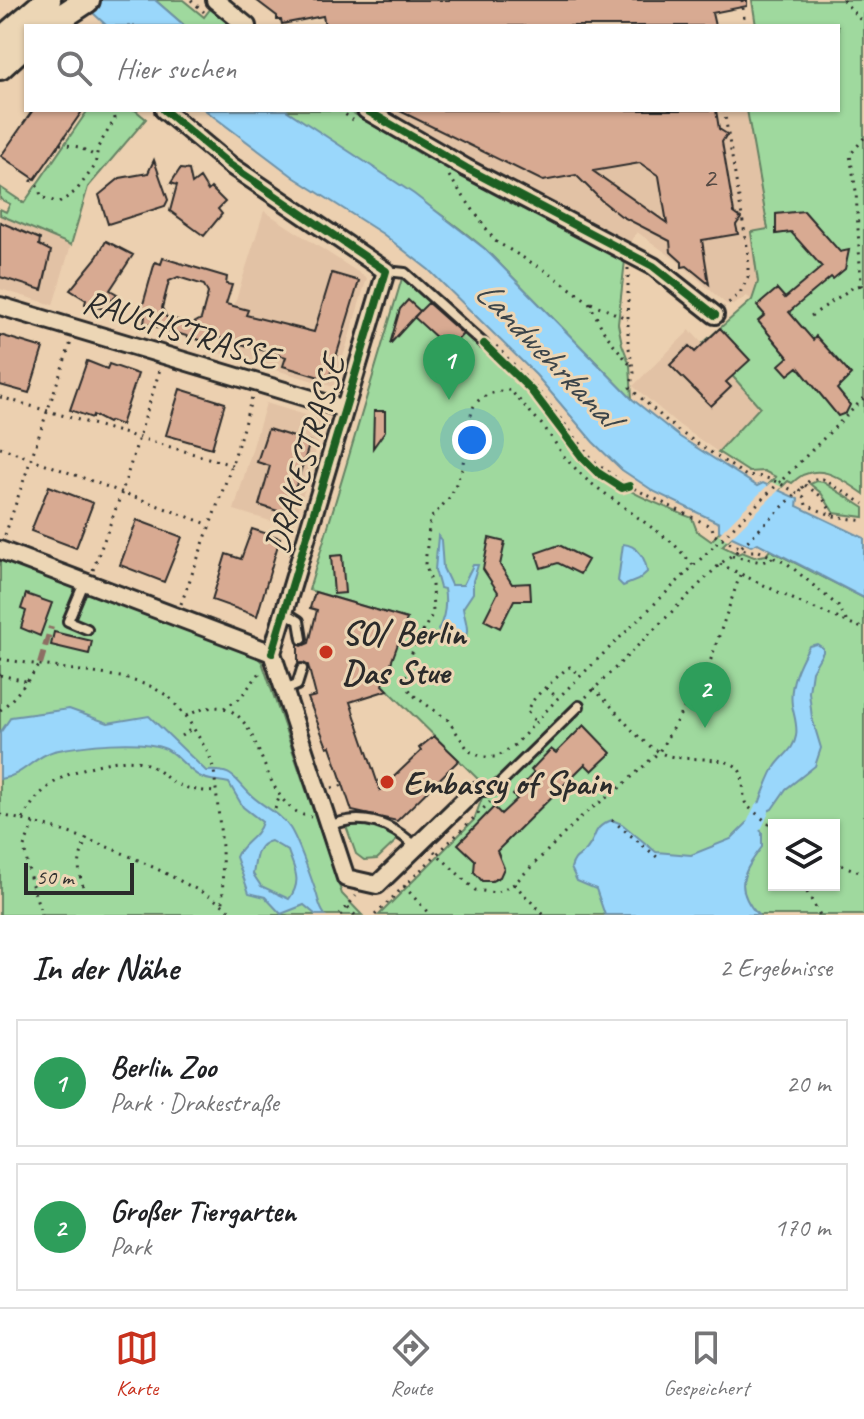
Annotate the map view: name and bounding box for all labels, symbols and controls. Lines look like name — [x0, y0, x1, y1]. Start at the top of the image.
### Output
search box — [24, 24, 840, 112]
icon: search — [52, 46, 96, 90]
text: Hier suchen — [116, 49, 236, 87]
house number: 2 — [702, 158, 718, 196]
water label: Landwehrkanal — [466, 269, 637, 445]
street label: RAUCHSTRASSE — [78, 279, 287, 381]
pin: 1 — [423, 334, 475, 400]
street label: DRAKESTRASSE — [254, 346, 356, 558]
your location — [452, 420, 492, 460]
place label: SO/ Berlin Das Stue — [342, 611, 468, 693]
marker: SO/ Berlin Das Stue — [317, 643, 335, 661]
pin: 2 — [679, 662, 731, 728]
place label: Embassy of Spain — [403, 761, 613, 804]
marker: Embassy of Spain — [378, 773, 396, 791]
map controls — [768, 819, 840, 891]
button: layers — [768, 819, 840, 891]
scale bar — [24, 859, 134, 895]
text: 50 m — [36, 863, 73, 891]
text: In der Nähe — [32, 946, 178, 989]
text: 2 Ergebnisse — [719, 951, 832, 984]
text: Berlin Zoo — [110, 1048, 216, 1086]
text: 1 — [54, 1067, 66, 1100]
text: 20 m — [786, 1067, 830, 1100]
text: Park · Drakestraße — [110, 1086, 279, 1119]
text: Großer Tiergarten — [110, 1192, 296, 1230]
text: 2 — [54, 1211, 66, 1244]
text: 170 m — [774, 1211, 830, 1244]
text: Park — [110, 1230, 151, 1263]
tab: Karte — [115, 1326, 159, 1402]
tab: Route — [389, 1326, 433, 1402]
tab: Gespeichert — [663, 1326, 749, 1402]

